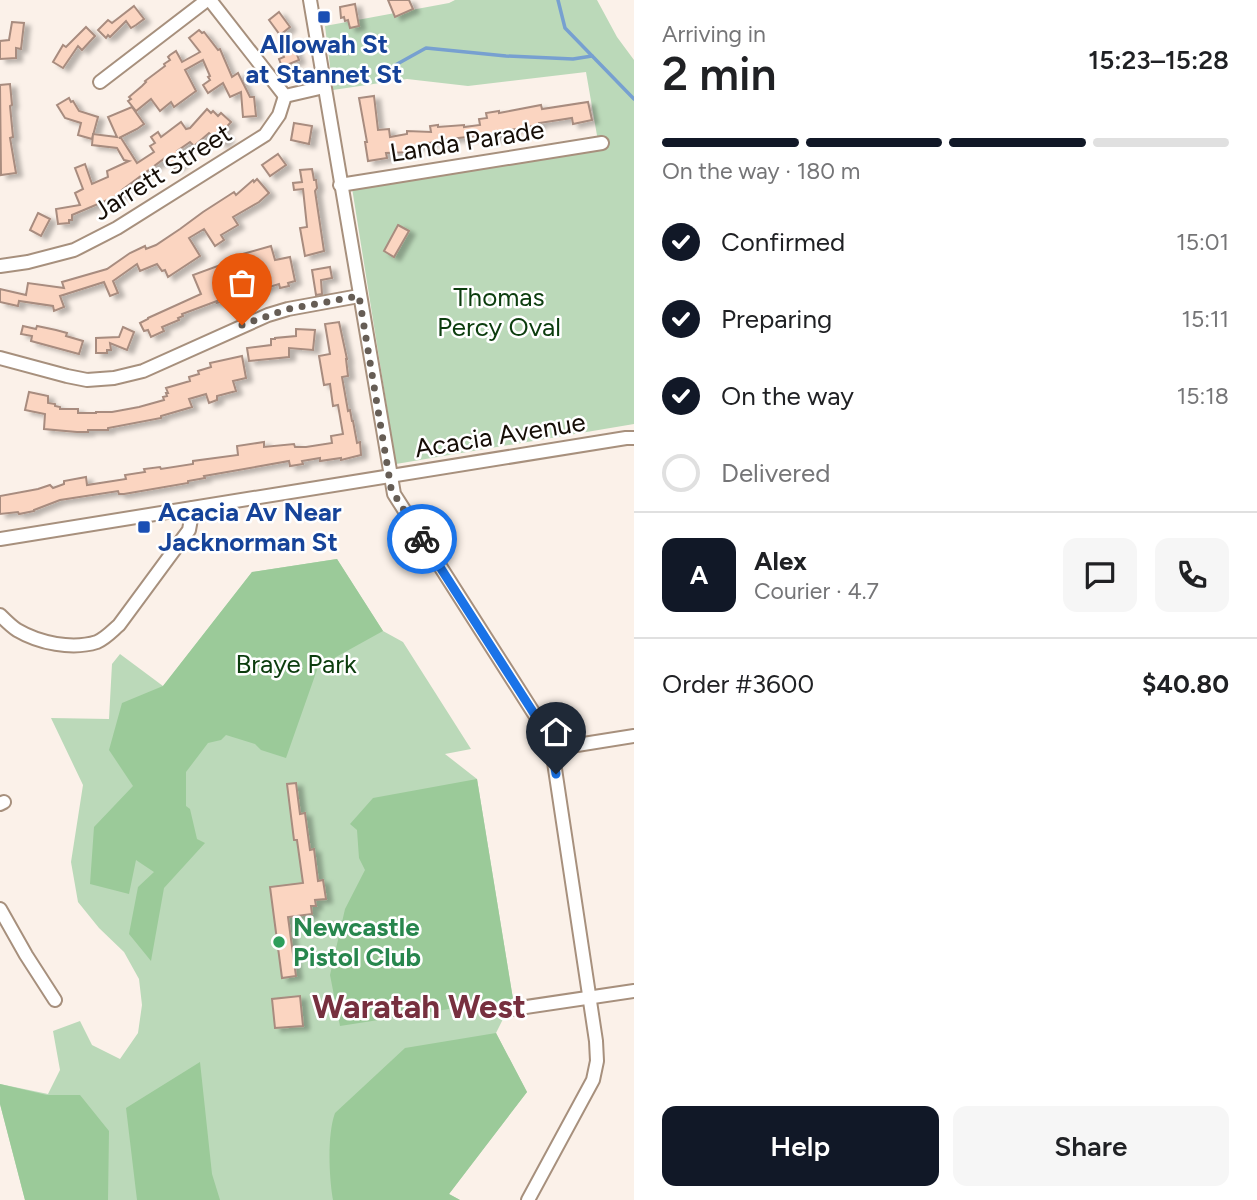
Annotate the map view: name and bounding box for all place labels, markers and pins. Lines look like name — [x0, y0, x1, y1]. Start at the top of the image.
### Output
marker: Allowah St at Stannet St — [316, 9, 332, 25]
place label: Allowah St at Stannet St — [245, 28, 403, 90]
pin — [212, 253, 272, 325]
place label: Acacia Av Near Jacknorman St — [158, 496, 342, 558]
marker: Acacia Av Near Jacknorman St — [136, 519, 152, 535]
pin — [526, 702, 586, 774]
place label: Newcastle Pistol Club — [293, 911, 421, 973]
marker: Newcastle Pistol Club — [271, 934, 287, 950]

